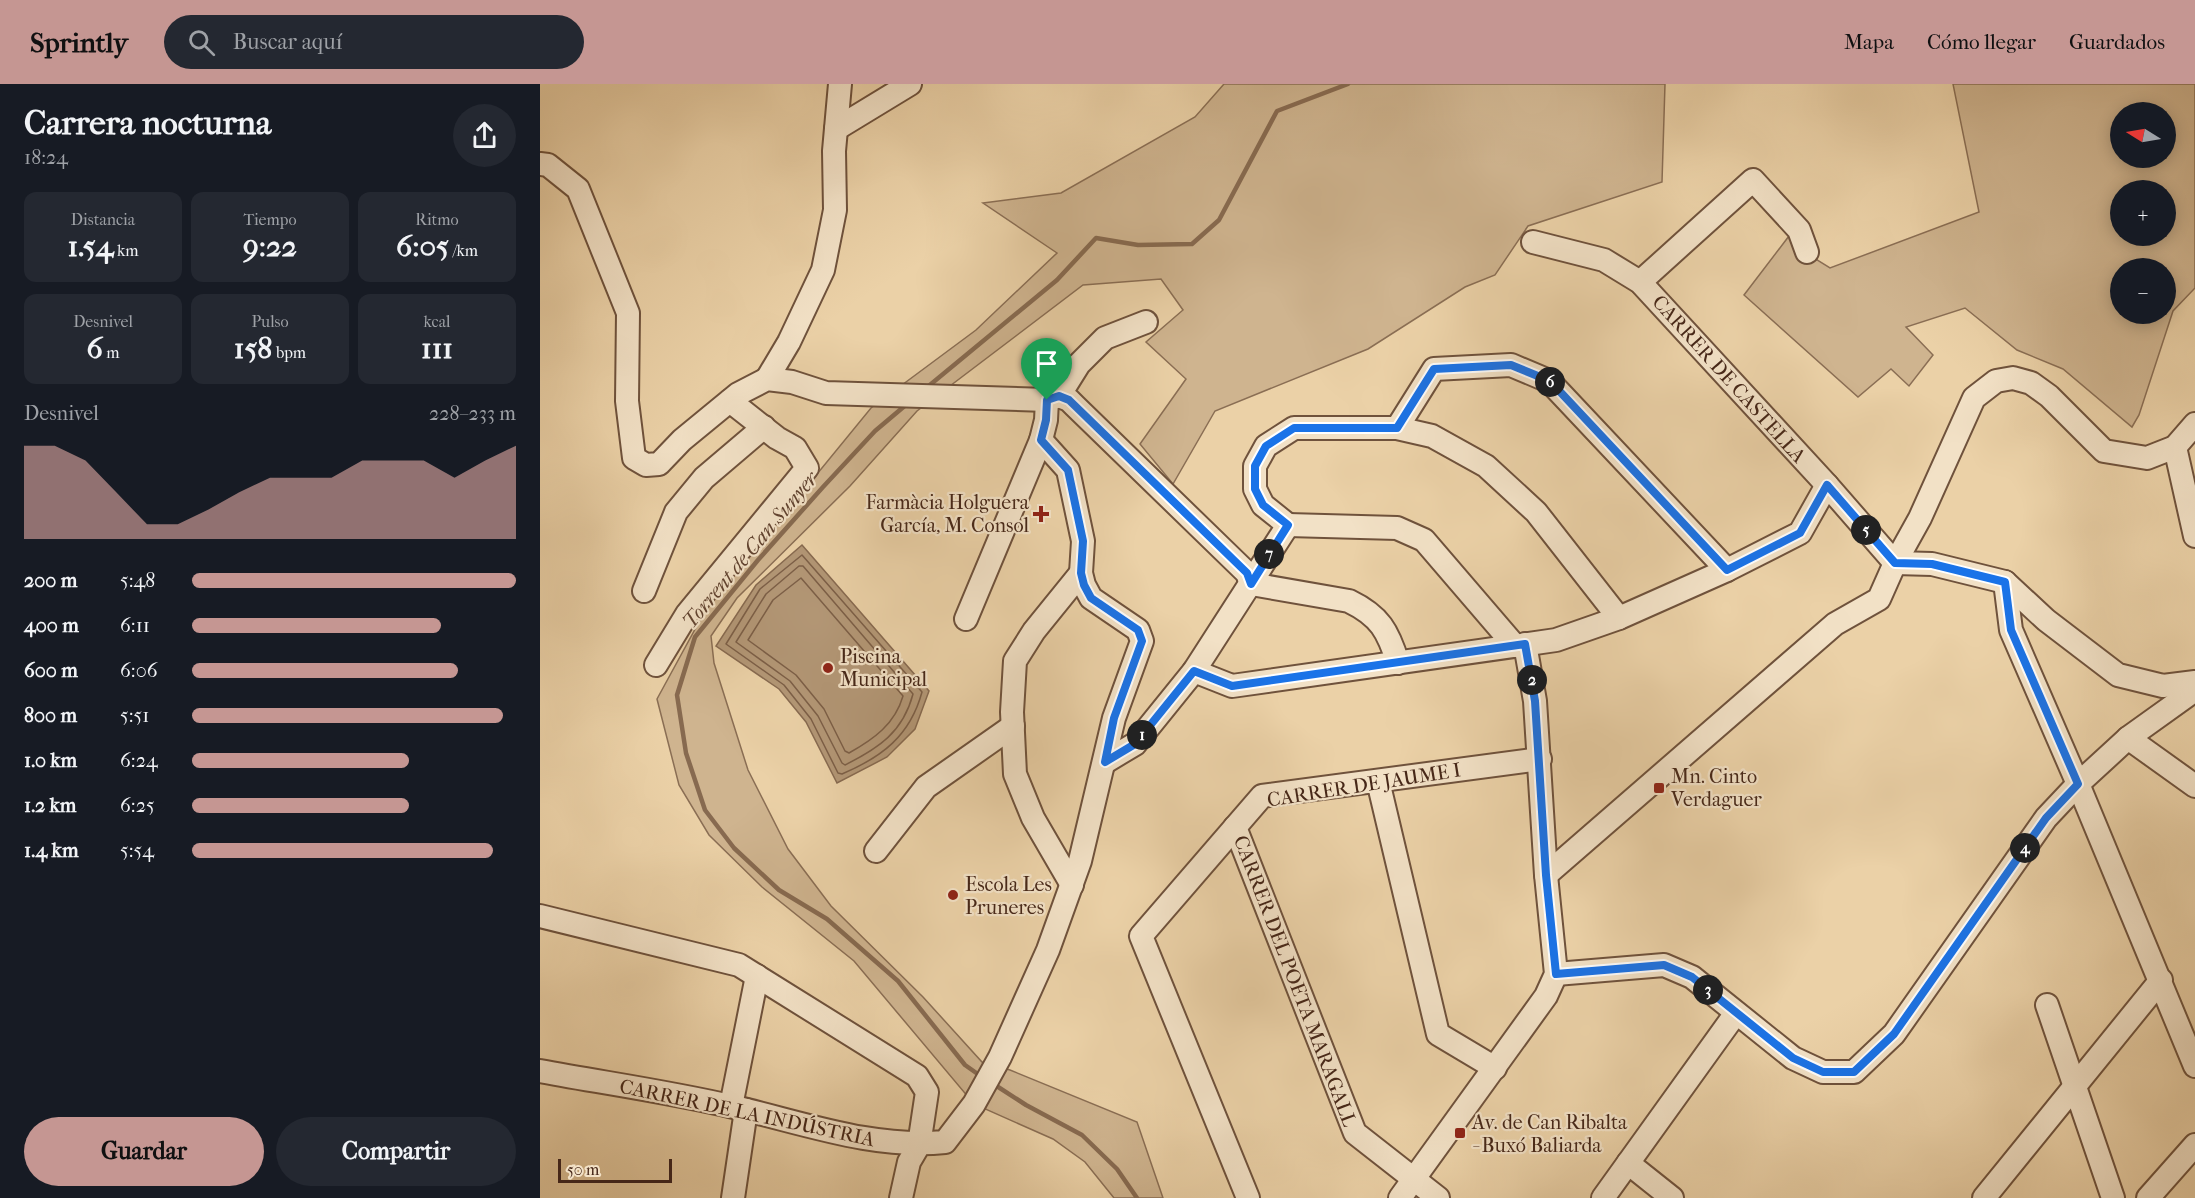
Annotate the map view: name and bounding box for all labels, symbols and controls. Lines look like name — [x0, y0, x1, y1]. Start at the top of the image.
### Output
search box — [164, 15, 584, 69]
text: Sprintly — [30, 26, 128, 59]
icon: search — [185, 26, 218, 59]
text: Buscar aquí — [233, 29, 342, 55]
text: Mapa — [1844, 30, 1894, 54]
text: Cómo llegar — [1927, 30, 2036, 54]
text: Guardados — [2069, 30, 2165, 54]
north arrow — [2110, 102, 2176, 168]
map controls — [2110, 102, 2176, 324]
text: Carrera nocturna — [24, 104, 271, 143]
button: share — [453, 104, 516, 167]
text: 18:24 — [24, 146, 68, 169]
button: + — [2110, 180, 2176, 246]
text: Distancia — [71, 210, 135, 229]
text: Tiempo — [243, 210, 297, 229]
text: Ritmo — [415, 210, 459, 229]
text: 1.54 — [68, 229, 113, 264]
text: 9:22 — [243, 229, 297, 264]
text: 6:05 — [396, 229, 449, 264]
text: km — [113, 241, 138, 260]
text: /km — [449, 241, 478, 260]
button: − — [2110, 258, 2176, 324]
street label: CARRER DE CASTELLA — [1648, 290, 1811, 468]
text: Desnivel — [73, 312, 133, 331]
text: Pulso — [251, 312, 289, 331]
text: kcal — [424, 312, 450, 331]
text: 6 — [87, 331, 103, 366]
text: 158 — [234, 331, 272, 366]
text: 111 — [421, 331, 453, 366]
pin — [1021, 338, 1072, 400]
text: m — [103, 343, 119, 362]
text: bpm — [272, 343, 306, 362]
icon: arrive — [1030, 347, 1063, 380]
pin: 6 — [1535, 367, 1565, 397]
text: 6 — [1546, 372, 1554, 391]
text: Desnivel — [24, 402, 99, 425]
text: 228–233 m — [429, 402, 516, 425]
water label: Torrent de Can Sunyer — [678, 466, 824, 633]
place label: Farmàcia Holguera García, M. Consol — [866, 491, 1030, 537]
marker: Farmàcia Holguera García, M. Consol — [1034, 507, 1048, 521]
pin: 5 — [1851, 515, 1881, 545]
text: 5 — [1863, 520, 1869, 539]
pin: 7 — [1254, 539, 1284, 569]
text: 7 — [1265, 544, 1273, 563]
text: 200 m — [24, 569, 77, 592]
text: 5:48 — [120, 569, 155, 592]
text: 400 m — [24, 614, 79, 637]
text: 6:11 — [120, 614, 150, 637]
place label: Piscina Municipal — [840, 645, 928, 691]
text: 600 m — [24, 659, 78, 682]
text: 6:06 — [120, 659, 158, 682]
marker: Piscina Municipal — [821, 661, 835, 675]
pin: 2 — [1517, 665, 1547, 695]
text: 2 — [1528, 670, 1536, 689]
text: 800 m — [24, 704, 77, 727]
text: 5:51 — [120, 704, 149, 727]
pin: 1 — [1127, 720, 1157, 750]
text: 1 — [1139, 725, 1145, 744]
text: 1.0 km — [24, 749, 77, 772]
text: 6:24 — [120, 749, 158, 772]
street label: CARRER DE JAUME I — [1265, 758, 1463, 812]
place label: Mn. Cinto Verdaguer — [1670, 765, 1762, 811]
marker: Mn. Cinto Verdaguer — [1652, 781, 1666, 795]
text: 1.2 km — [24, 794, 77, 817]
text: 6:25 — [120, 794, 155, 817]
street label: CARRER DEL POETA MARAGALL — [1229, 832, 1361, 1130]
pin: 4 — [2010, 833, 2040, 863]
text: 4 — [2020, 838, 2030, 857]
text: 1.4 km — [24, 839, 79, 862]
text: 5:54 — [120, 839, 154, 862]
place label: Escola Les Pruneres — [965, 873, 1052, 919]
marker: Escola Les Pruneres — [946, 888, 960, 902]
pin: 3 — [1693, 975, 1723, 1005]
text: 3 — [1705, 980, 1711, 999]
street label: CARRER DE LA INDÚSTRIA — [617, 1074, 878, 1152]
place label: Av. de Can Ribalta - Buxó Baliarda — [1471, 1111, 1628, 1157]
button: Guardar — [24, 1117, 264, 1186]
button: Compartir — [276, 1117, 516, 1186]
marker: Av. de Can Ribalta - Buxó Baliarda — [1453, 1126, 1467, 1140]
scale bar — [558, 1156, 672, 1184]
text: 50 m — [567, 1160, 599, 1179]

